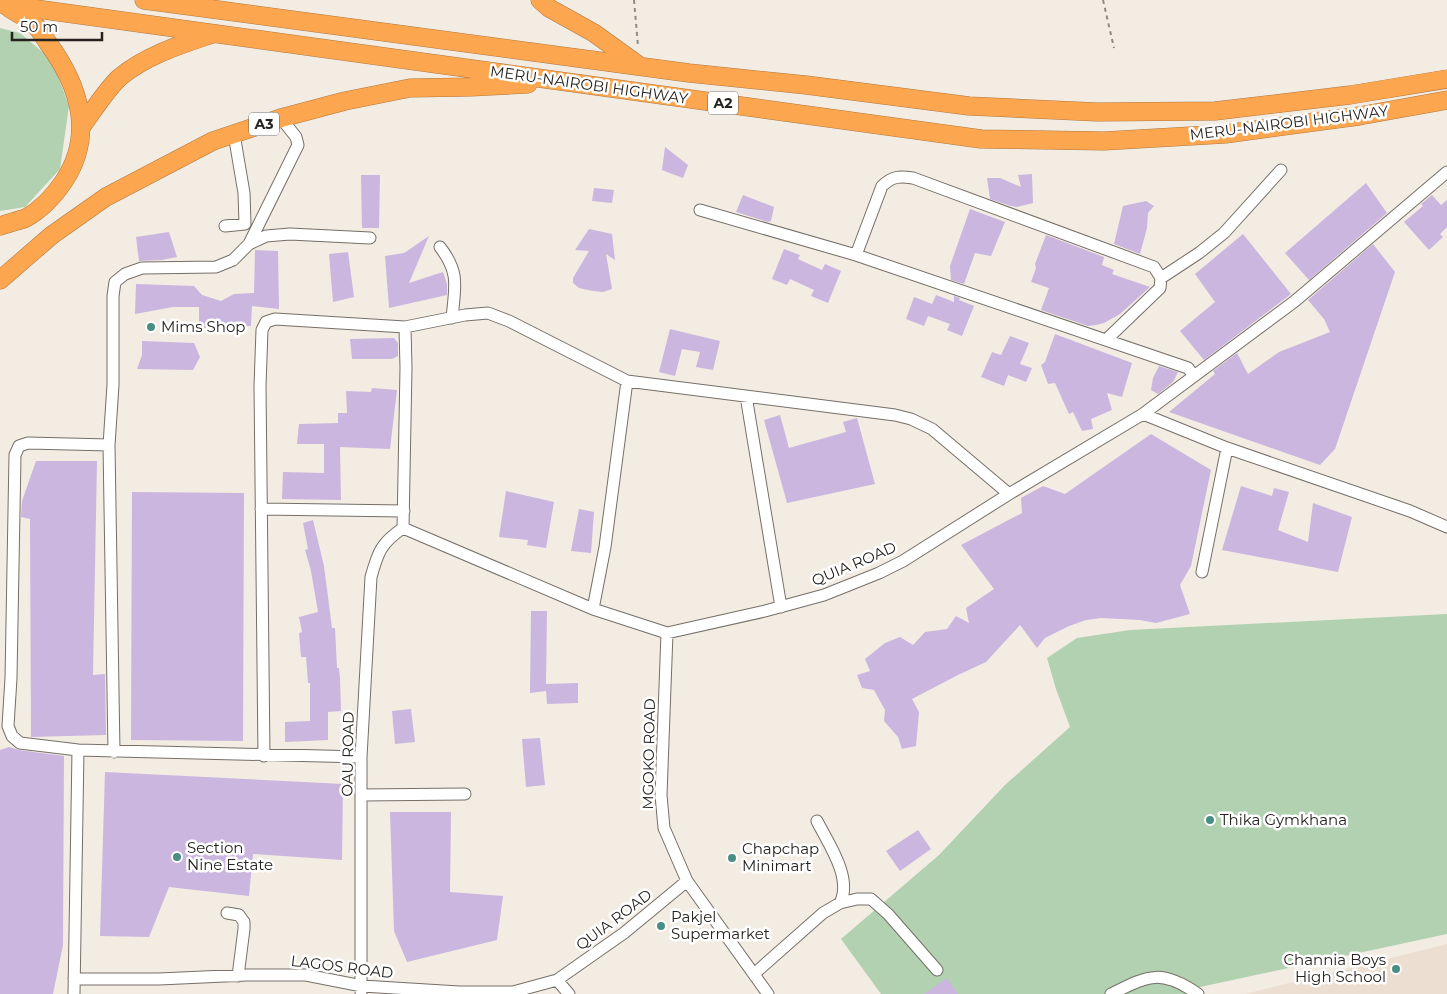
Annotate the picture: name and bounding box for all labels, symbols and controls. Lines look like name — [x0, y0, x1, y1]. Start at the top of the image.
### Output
scale bar — [12, 10, 102, 42]
text: 50 m — [20, 17, 58, 36]
street label: MERU-NAIROBI HIGHWAY — [489, 61, 690, 108]
road number: A2 — [708, 92, 738, 115]
street label: MERU-NAIROBI HIGHWAY — [1189, 101, 1390, 144]
road number: A3 — [249, 112, 279, 136]
place label: Mims Shop — [161, 317, 245, 336]
marker: Mims Shop — [145, 321, 157, 333]
street label: QUIA ROAD — [809, 537, 899, 590]
street label: MGOKO ROAD — [638, 698, 659, 810]
street label: OAU ROAD — [337, 711, 358, 797]
place label: Thika Gymkhana — [1220, 810, 1347, 829]
marker: Thika Gymkhana — [1204, 814, 1216, 826]
place label: Section Nine Estate — [187, 838, 273, 874]
place label: Chapchap Minimart — [742, 839, 819, 875]
marker: Section Nine Estate — [171, 851, 183, 863]
marker: Chapchap Minimart — [726, 852, 738, 864]
street label: QUIA ROAD — [572, 885, 655, 954]
place label: Pakjel Supermarket — [671, 907, 770, 943]
marker: Pakjel Supermarket — [655, 920, 667, 932]
place label: Channia Boys High School — [1283, 950, 1386, 986]
street label: LAGOS ROAD — [290, 951, 394, 982]
marker: Channia Boys High School — [1390, 963, 1402, 975]

